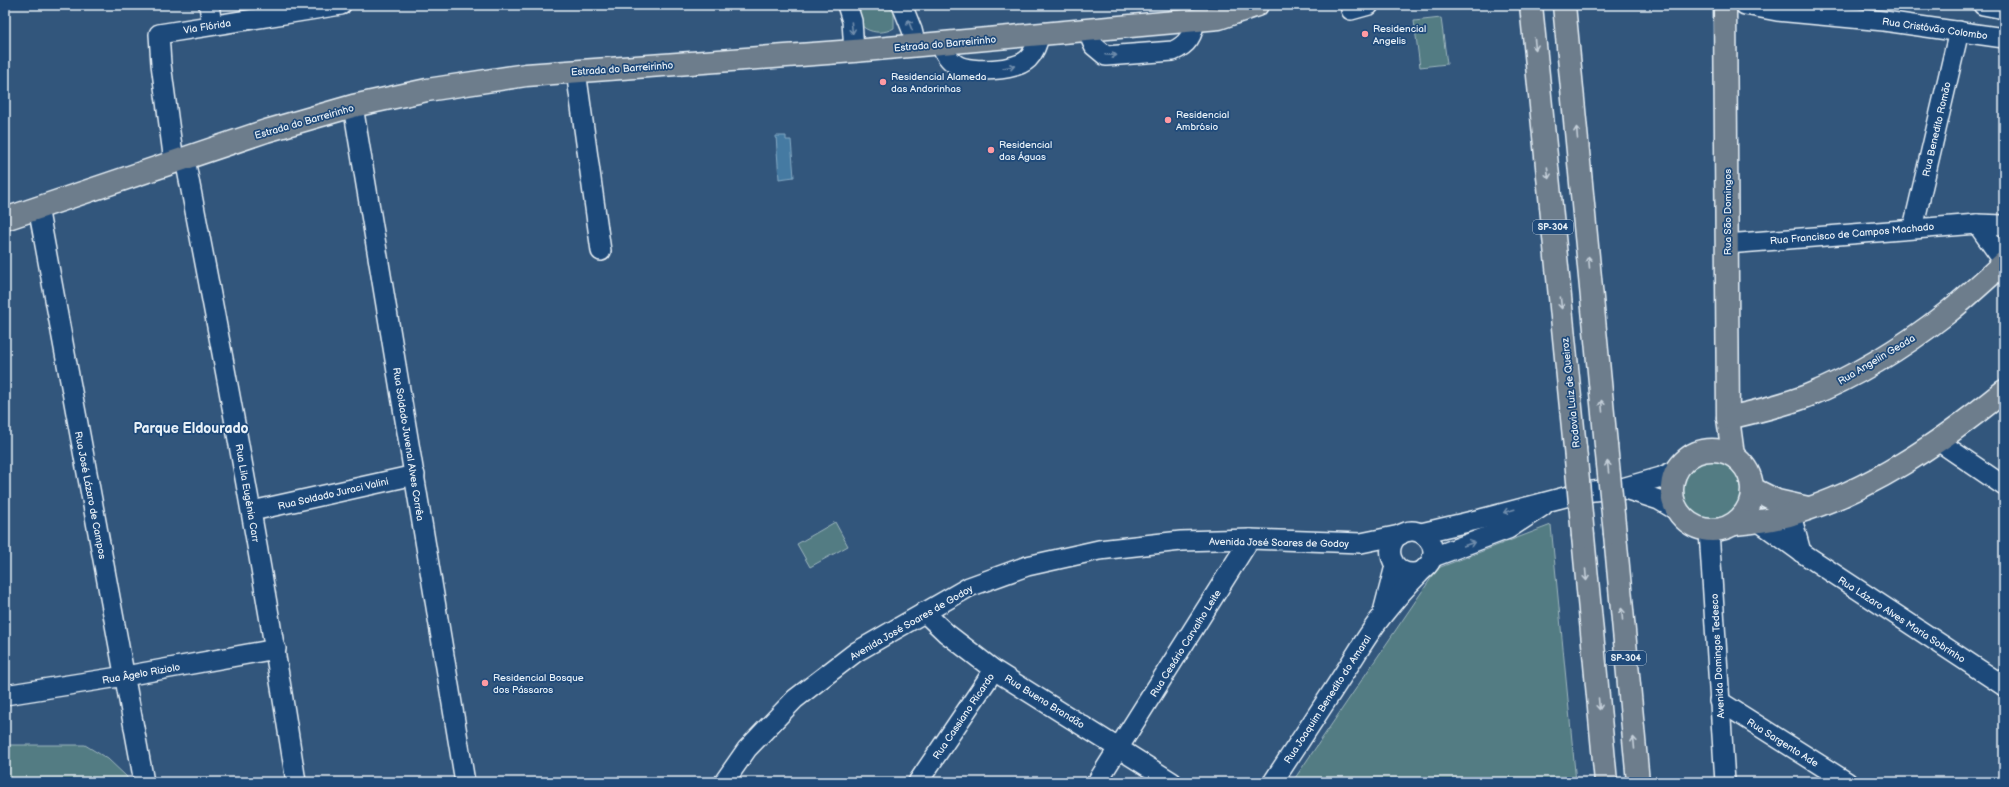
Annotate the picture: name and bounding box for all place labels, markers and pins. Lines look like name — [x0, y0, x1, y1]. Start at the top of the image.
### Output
place label: Residencial Angelis — [1373, 23, 1426, 47]
marker: Residencial Angelis — [1360, 29, 1370, 39]
place label: Residencial Alameda das Andorinhas — [891, 71, 987, 95]
marker: Residencial Alameda das Andorinhas — [878, 77, 888, 87]
place label: Residencial Ambrósio — [1176, 109, 1229, 133]
marker: Residencial Ambrósio — [1163, 115, 1173, 125]
place label: Residencial das Águas — [999, 139, 1052, 163]
marker: Residencial das Águas — [986, 145, 996, 155]
place label: Residencial Bosque dos Pássaros — [493, 672, 584, 696]
marker: Residencial Bosque dos Pássaros — [480, 678, 490, 688]

